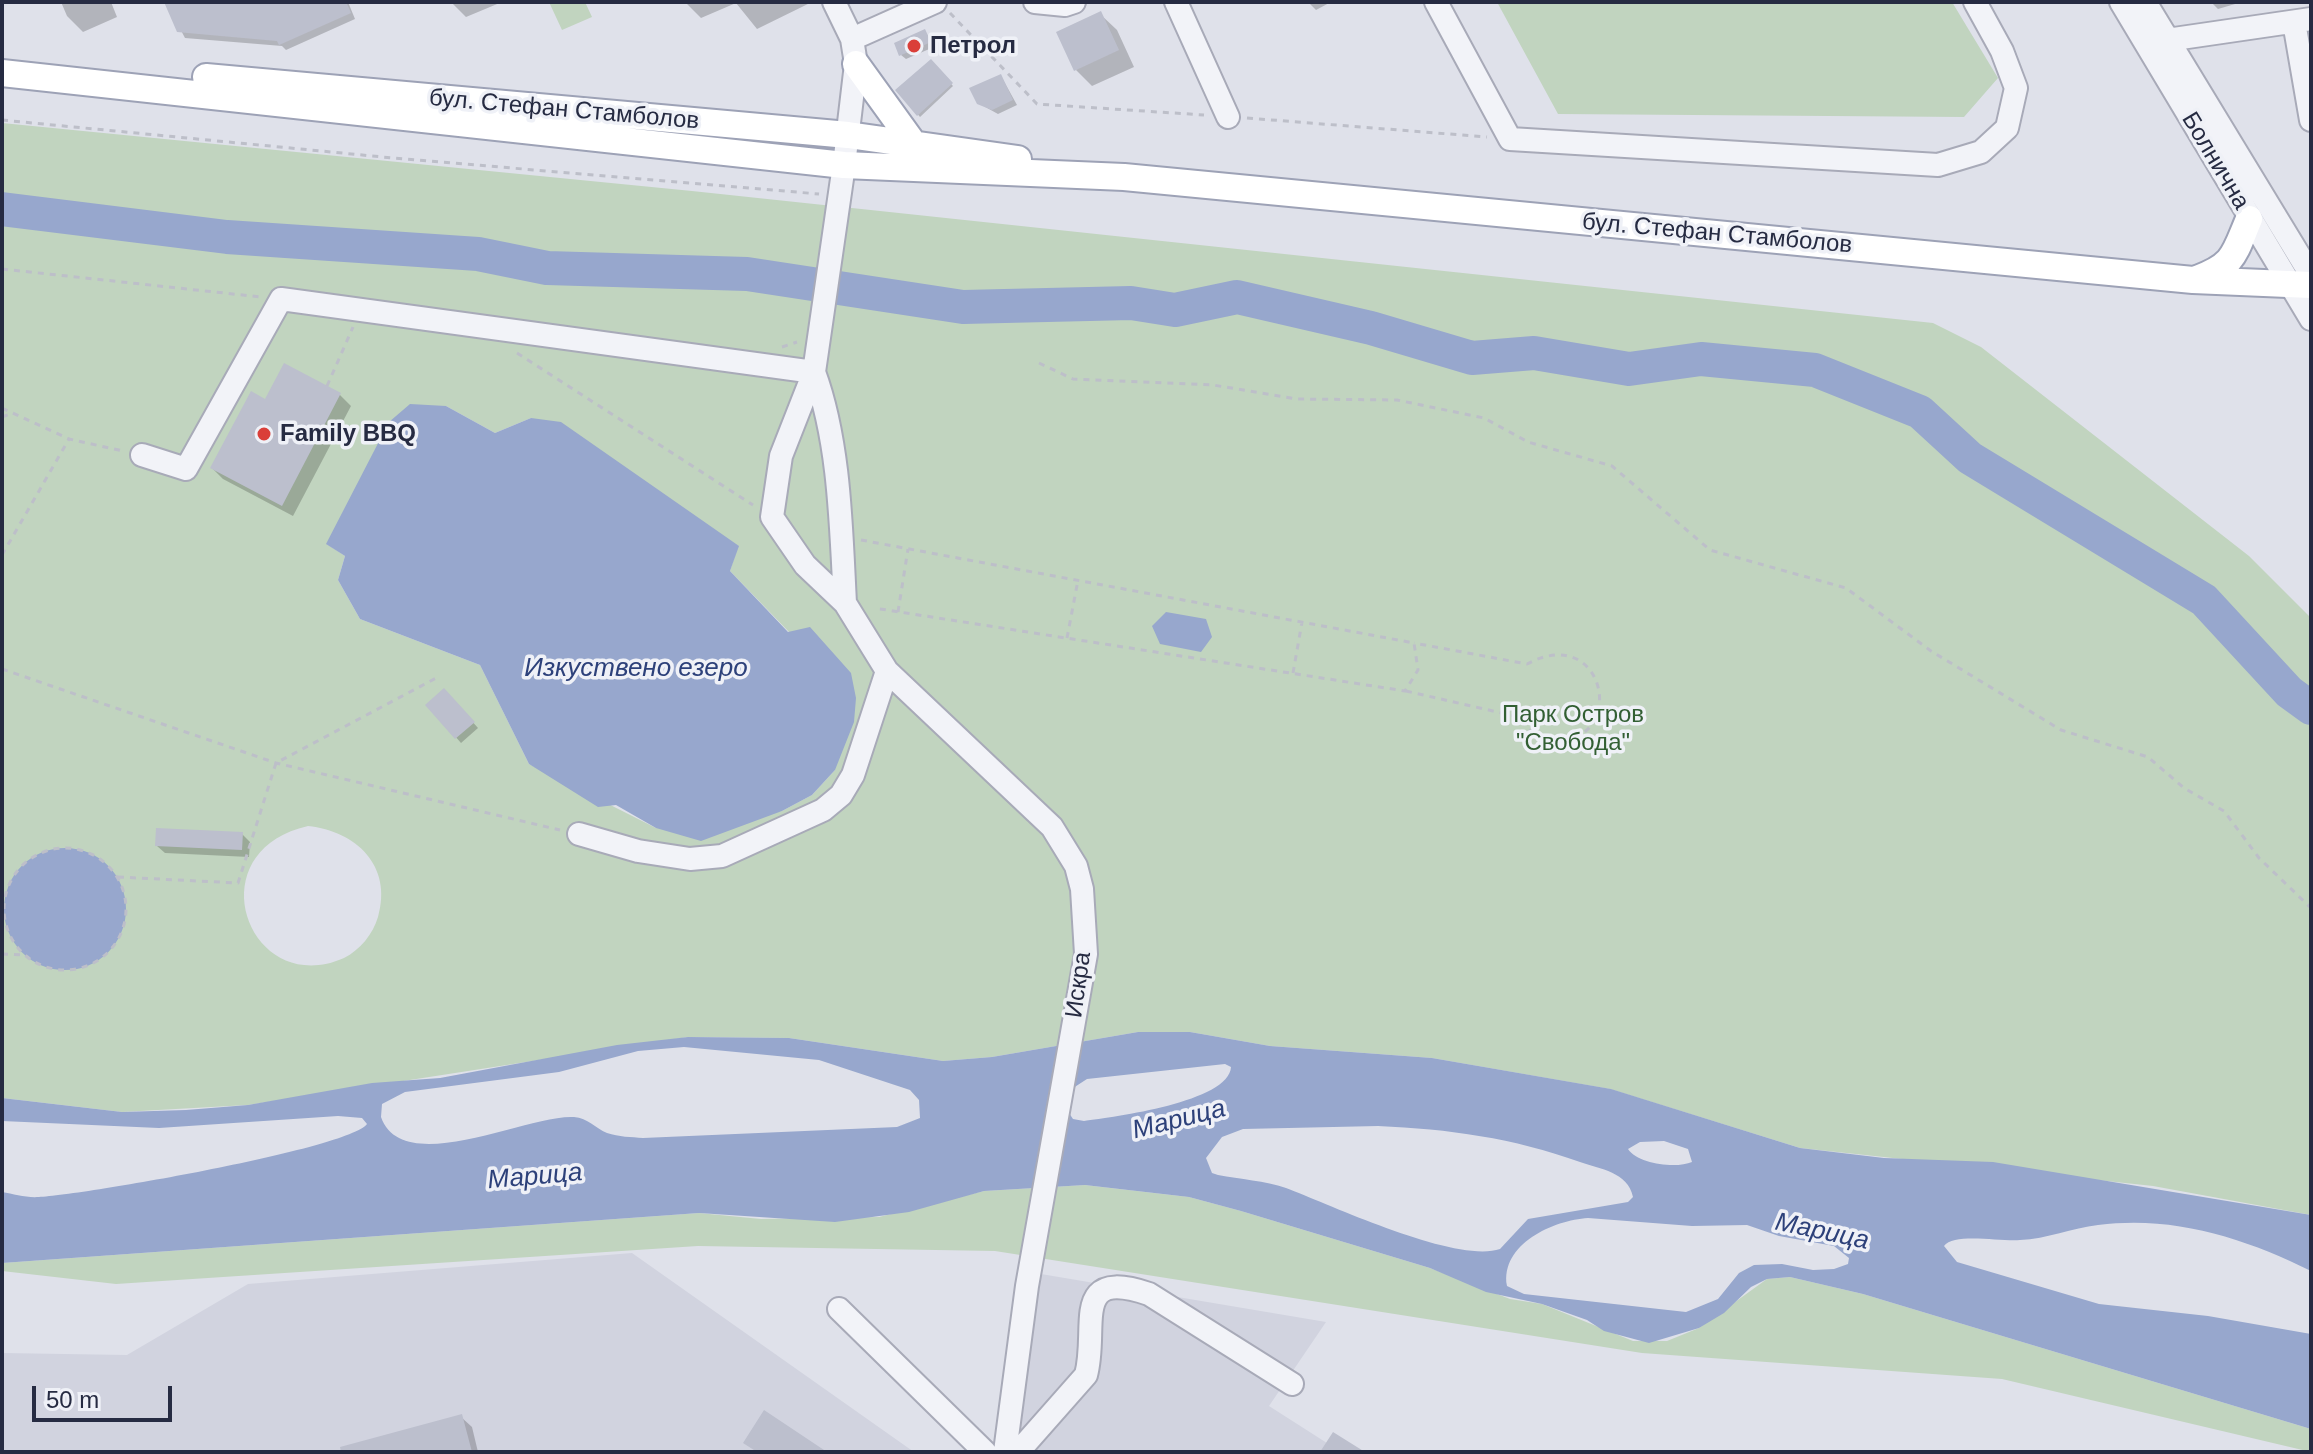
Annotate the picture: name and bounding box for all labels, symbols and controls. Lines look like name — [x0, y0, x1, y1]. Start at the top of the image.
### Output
place label: Петрол — [930, 32, 1016, 60]
marker: Петрол — [905, 37, 923, 55]
street label: бул. Стефан Стамболов — [428, 84, 700, 136]
street label: Болнична — [2175, 107, 2255, 215]
street label: бул. Стефан Стамболов — [1581, 208, 1853, 260]
place label: Family BBQ — [280, 420, 416, 448]
marker: Family BBQ — [255, 425, 273, 443]
water label: Изкуствено езеро — [524, 653, 748, 685]
park label: Парк Остров "Свобода" — [1502, 701, 1644, 757]
street label: Искра — [1060, 950, 1098, 1020]
water label: Марица — [1129, 1093, 1229, 1147]
water label: Марица — [486, 1157, 584, 1197]
water label: Марица — [1772, 1207, 1872, 1257]
scale bar — [36, 1370, 176, 1420]
text: 50 m — [46, 1386, 99, 1413]

